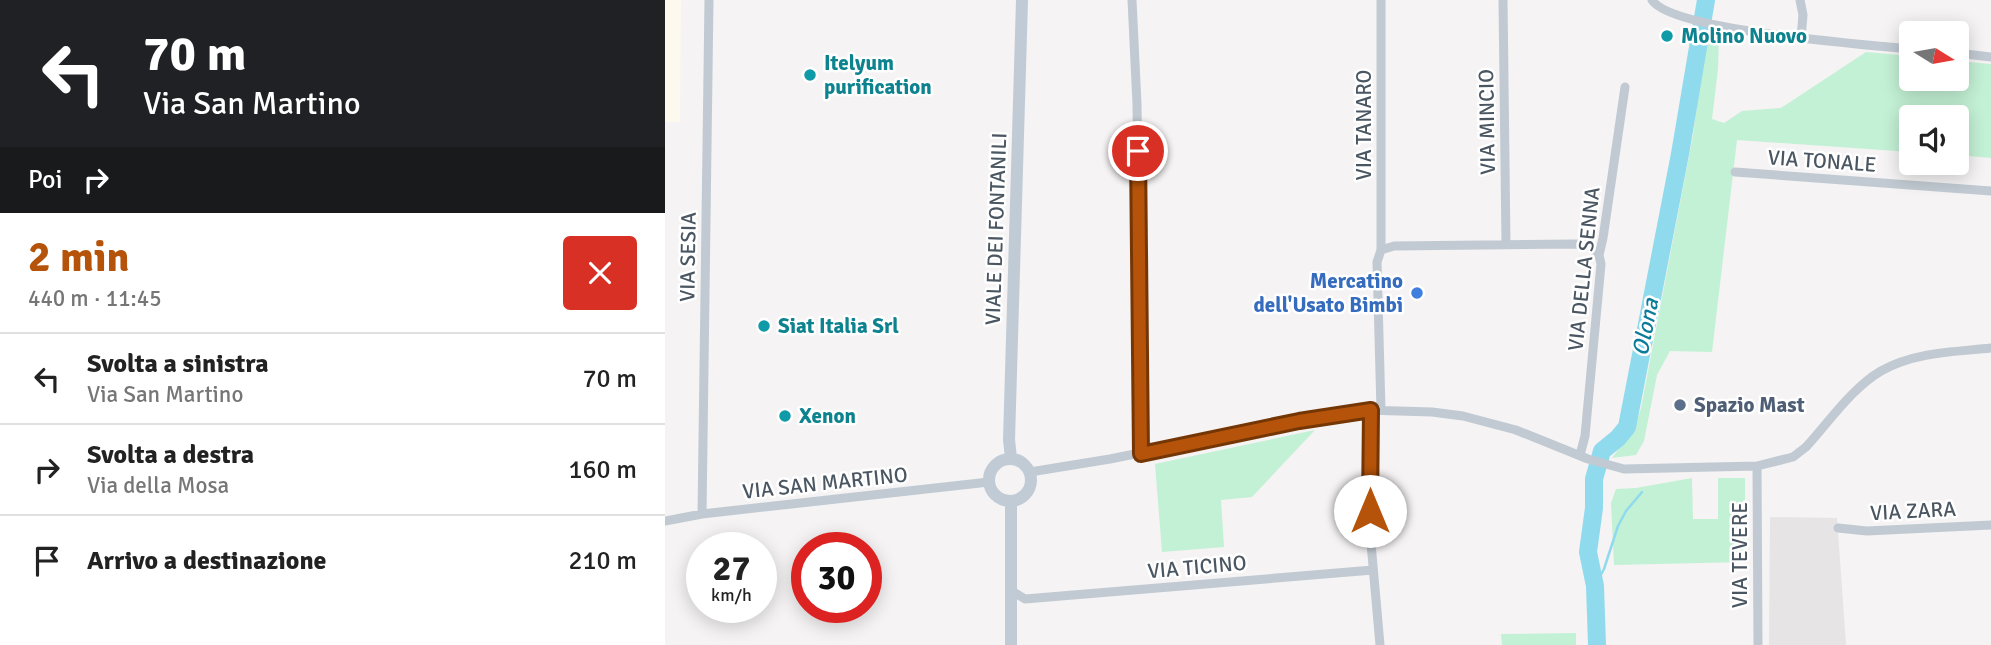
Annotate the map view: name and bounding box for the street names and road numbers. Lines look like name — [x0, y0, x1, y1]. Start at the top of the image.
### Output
street label: VIA MINCIO — [1473, 69, 1501, 175]
street label: VIA TANARO — [1351, 70, 1377, 180]
street label: VIALE DEI FONTANILI — [980, 132, 1012, 326]
street label: VIA TONALE — [1767, 144, 1877, 178]
street label: VIA DELLA SENNA — [1562, 185, 1606, 352]
street label: VIA SESIA — [674, 212, 702, 302]
street label: VIA SAN MARTINO — [741, 461, 909, 505]
street label: VIA ZARA — [1869, 496, 1957, 526]
street label: VIA TEVERE — [1727, 502, 1753, 608]
street label: VIA TICINO — [1147, 550, 1247, 584]

